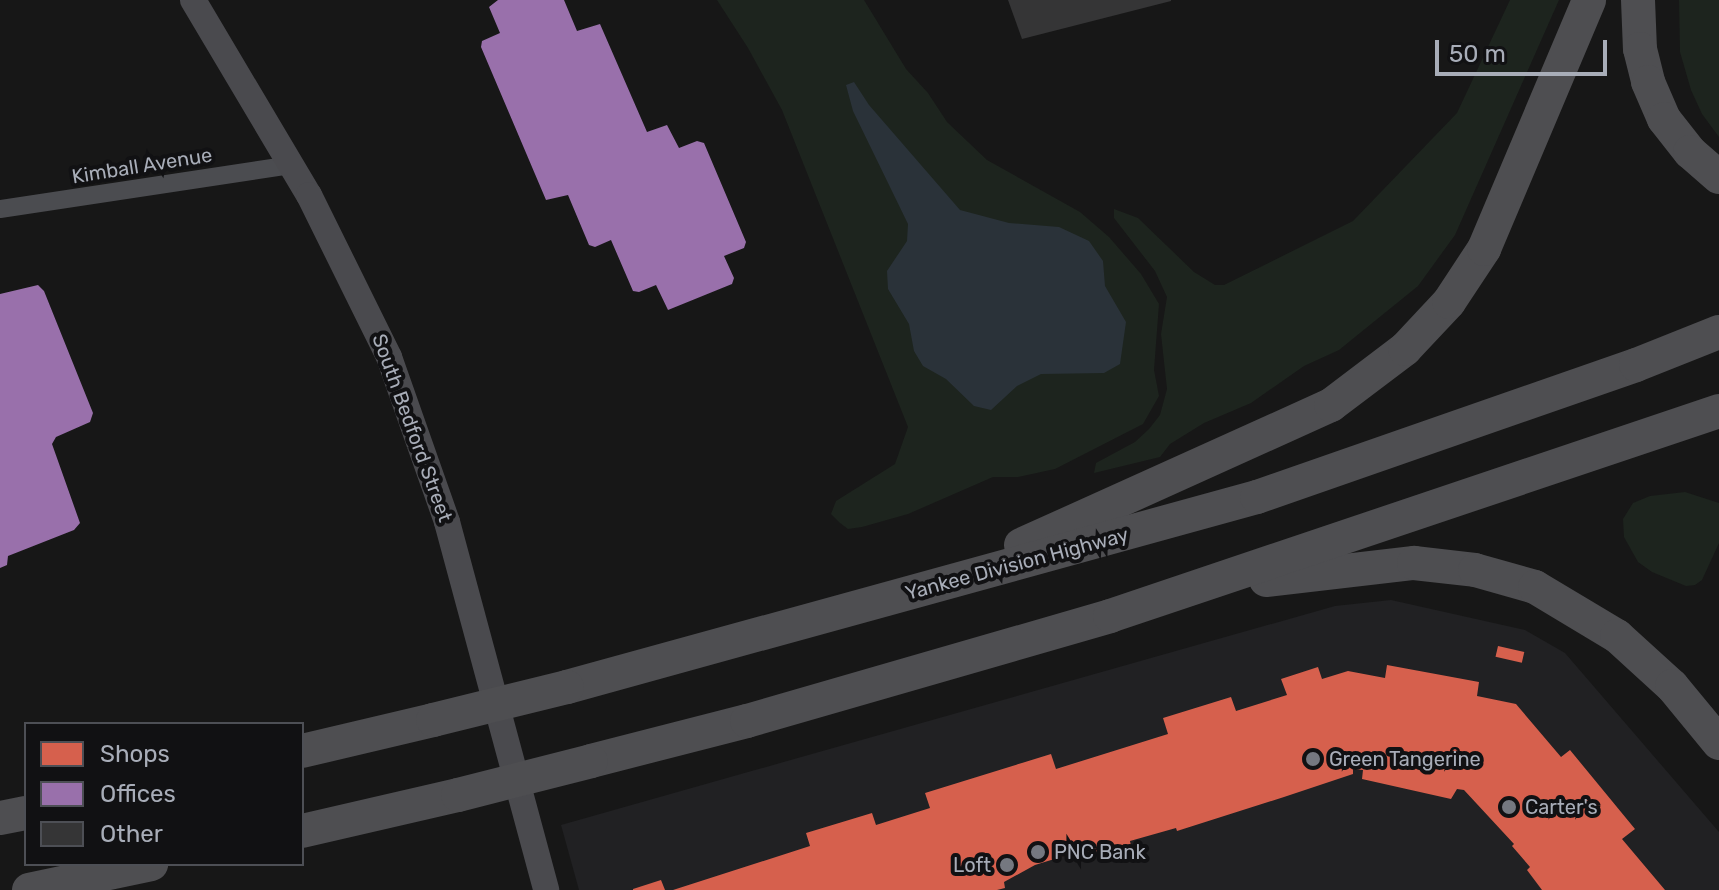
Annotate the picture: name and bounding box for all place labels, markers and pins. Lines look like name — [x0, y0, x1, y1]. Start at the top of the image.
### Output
place label: Green Tangerine — [1329, 747, 1481, 771]
marker: Green Tangerine — [1304, 750, 1322, 768]
place label: Carter's — [1525, 795, 1598, 819]
marker: Carter's — [1500, 798, 1518, 816]
place label: PNC Bank — [1054, 840, 1146, 864]
marker: PNC Bank — [1029, 843, 1047, 861]
place label: Loft — [953, 853, 991, 877]
marker: Loft — [998, 856, 1016, 874]

